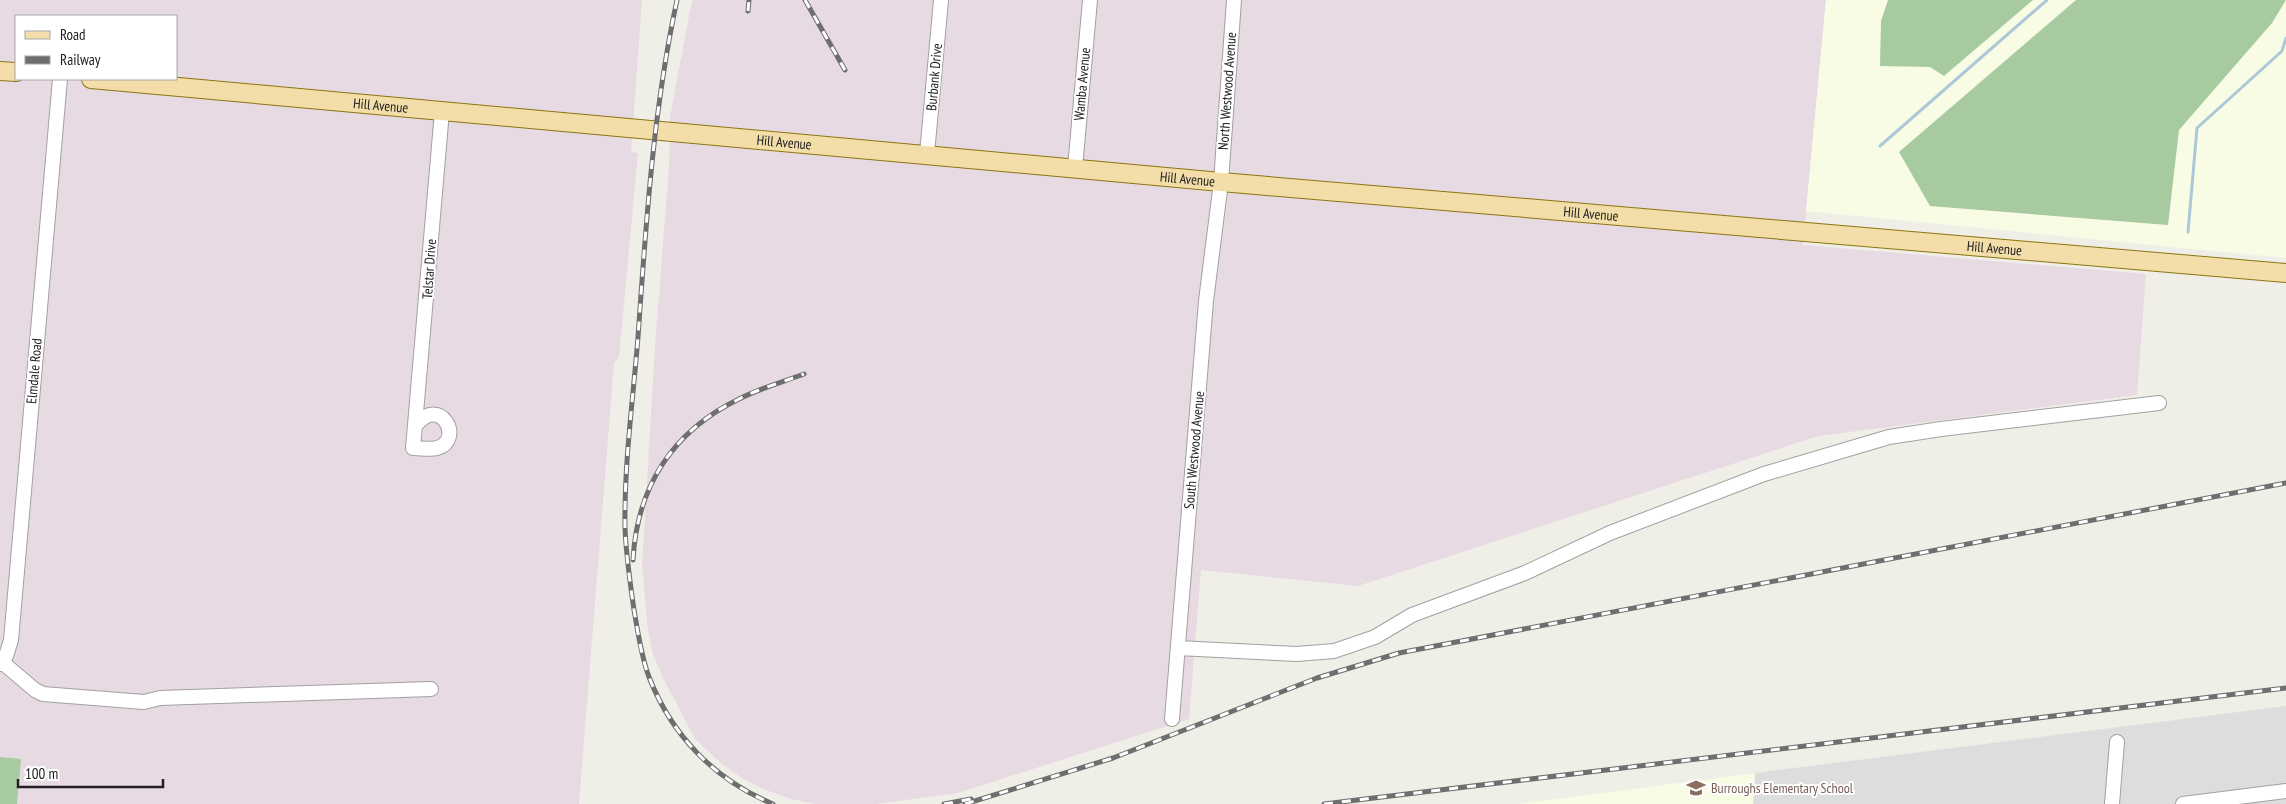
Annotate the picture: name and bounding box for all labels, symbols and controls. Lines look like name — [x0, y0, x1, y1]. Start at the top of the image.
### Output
legend — [15, 15, 178, 80]
text: Road — [60, 25, 86, 44]
street label: North Westwood Avenue — [1214, 31, 1240, 151]
street label: Burbank Drive — [922, 42, 946, 112]
street label: Wamba Avenue — [1070, 46, 1094, 121]
text: Railway — [60, 50, 101, 69]
street label: Hill Avenue — [353, 94, 409, 117]
street label: Hill Avenue — [756, 131, 813, 154]
street label: Hill Avenue — [1159, 167, 1216, 190]
street label: Hill Avenue — [1563, 202, 1619, 225]
street label: Hill Avenue — [1966, 237, 2023, 259]
street label: Telstar Drive — [418, 238, 440, 300]
street label: Elmdale Road — [22, 337, 46, 405]
street label: South Westwood Avenue — [1180, 390, 1208, 510]
scale bar — [18, 756, 162, 788]
text: 100 m — [25, 764, 58, 783]
school or university icon: Burroughs Elementary School — [1685, 777, 1707, 799]
place label: Burroughs Elementary School — [1711, 779, 1854, 797]

